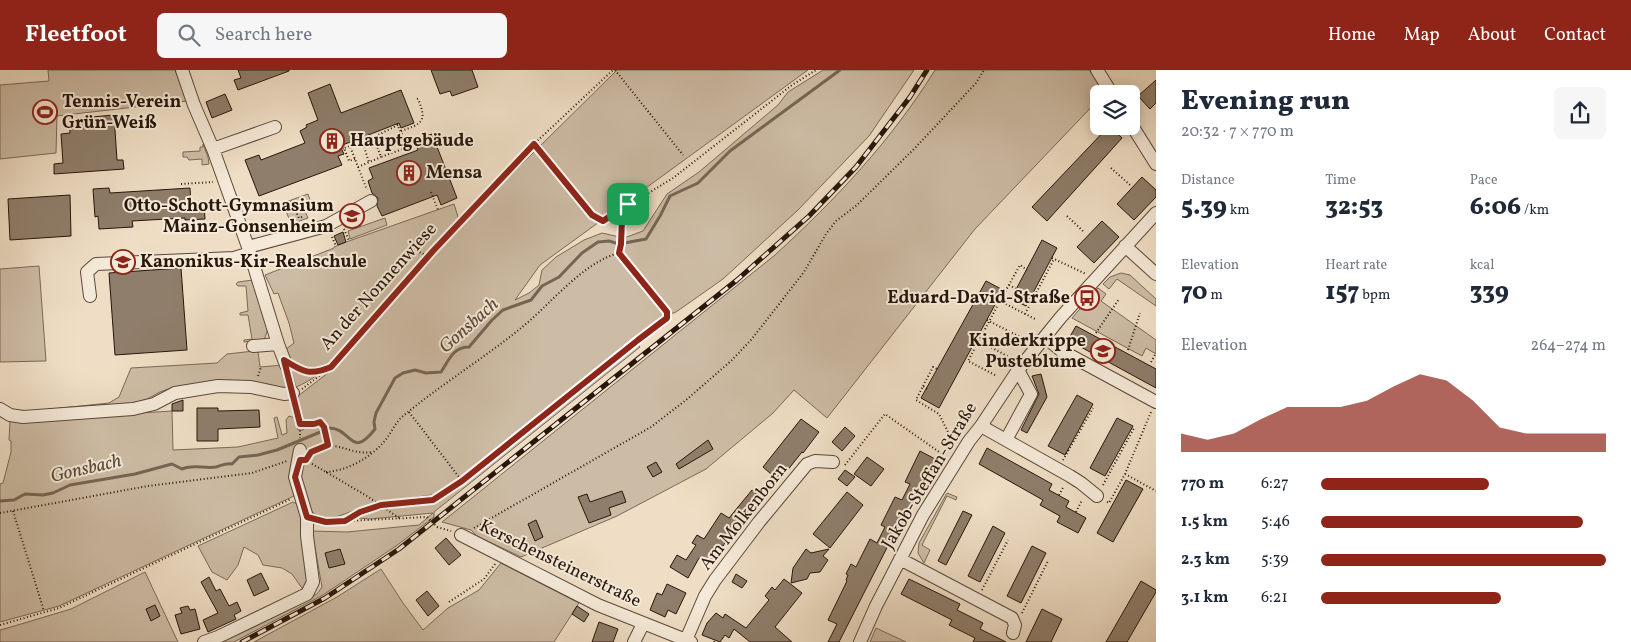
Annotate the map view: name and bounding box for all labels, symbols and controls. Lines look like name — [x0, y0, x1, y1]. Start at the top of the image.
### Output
search box — [157, 13, 507, 58]
text: Fleetfoot — [25, 18, 127, 52]
icon: search — [175, 21, 203, 49]
text: Search here — [215, 22, 312, 48]
text: Home — [1328, 23, 1376, 48]
text: Map — [1404, 23, 1440, 48]
text: About — [1468, 23, 1516, 48]
text: Contact — [1544, 23, 1606, 48]
text: Evening run — [1181, 82, 1350, 121]
map controls — [1090, 85, 1140, 135]
button: layers — [1090, 85, 1140, 135]
button: share — [1554, 87, 1606, 139]
place label: Tennis-Verein Grün-Weiß — [62, 90, 182, 136]
sports icon: Tennis-Verein Grün-Weiß — [32, 99, 58, 125]
text: 20:32 · 7 × 770 m — [1181, 121, 1294, 143]
building icon: Hauptgebäude — [319, 128, 345, 154]
place label: Hauptgebäude — [350, 129, 474, 154]
building icon: Mensa — [396, 160, 422, 186]
place label: Mensa — [426, 161, 482, 186]
text: Distance — [1181, 171, 1235, 190]
text: Time — [1325, 171, 1356, 190]
text: Pace — [1470, 171, 1498, 190]
pin — [607, 183, 649, 225]
icon: arrive — [614, 190, 642, 218]
text: 5.39 — [1181, 190, 1227, 225]
text: 32:53 — [1325, 190, 1383, 225]
text: 6:06 — [1470, 190, 1521, 225]
place label: Otto-Schott-Gymnasium Mainz-Gonsenheim — [124, 194, 334, 240]
text: km — [1227, 201, 1250, 220]
text: /km — [1521, 201, 1549, 220]
school or university icon: Otto-Schott-Gymnasium Mainz-Gonsenheim — [339, 203, 365, 229]
street label: An der Nonnenwiese — [315, 218, 443, 356]
school or university icon: Kanonikus-Kir-Realschule — [110, 249, 136, 275]
place label: Kanonikus-Kir-Realschule — [140, 250, 367, 275]
text: Elevation — [1181, 256, 1239, 275]
text: Heart rate — [1325, 256, 1387, 275]
text: kcal — [1470, 256, 1495, 275]
text: 70 — [1181, 275, 1208, 310]
text: 157 — [1325, 275, 1359, 310]
text: 339 — [1470, 275, 1509, 310]
bus stop icon: Eduard-David-Straße — [1074, 285, 1100, 311]
place label: Eduard-David-Straße — [887, 286, 1070, 311]
text: m — [1208, 286, 1223, 305]
text: bpm — [1359, 286, 1390, 305]
water label: Gonsbach — [433, 292, 505, 360]
place label: Kinderkrippe Pusteblume — [969, 329, 1086, 375]
text: Elevation — [1181, 335, 1248, 357]
text: 264–274 m — [1531, 335, 1606, 357]
school or university icon: Kinderkrippe Pusteblume — [1090, 338, 1116, 364]
street label: Jakob-Steffan-Straße — [876, 398, 984, 554]
water label: Gonsbach — [48, 448, 124, 490]
street label: Am Molkenborn — [694, 458, 794, 576]
text: 770 m — [1181, 473, 1224, 495]
text: 6:27 — [1261, 473, 1289, 495]
text: 1.5 km — [1181, 511, 1228, 533]
text: 5:46 — [1261, 511, 1290, 533]
street label: Kerschensteinerstraße — [475, 514, 645, 614]
text: 2.3 km — [1181, 549, 1230, 571]
text: 5:39 — [1261, 549, 1289, 571]
text: 3.1 km — [1181, 587, 1229, 609]
text: 6:21 — [1261, 587, 1288, 609]

